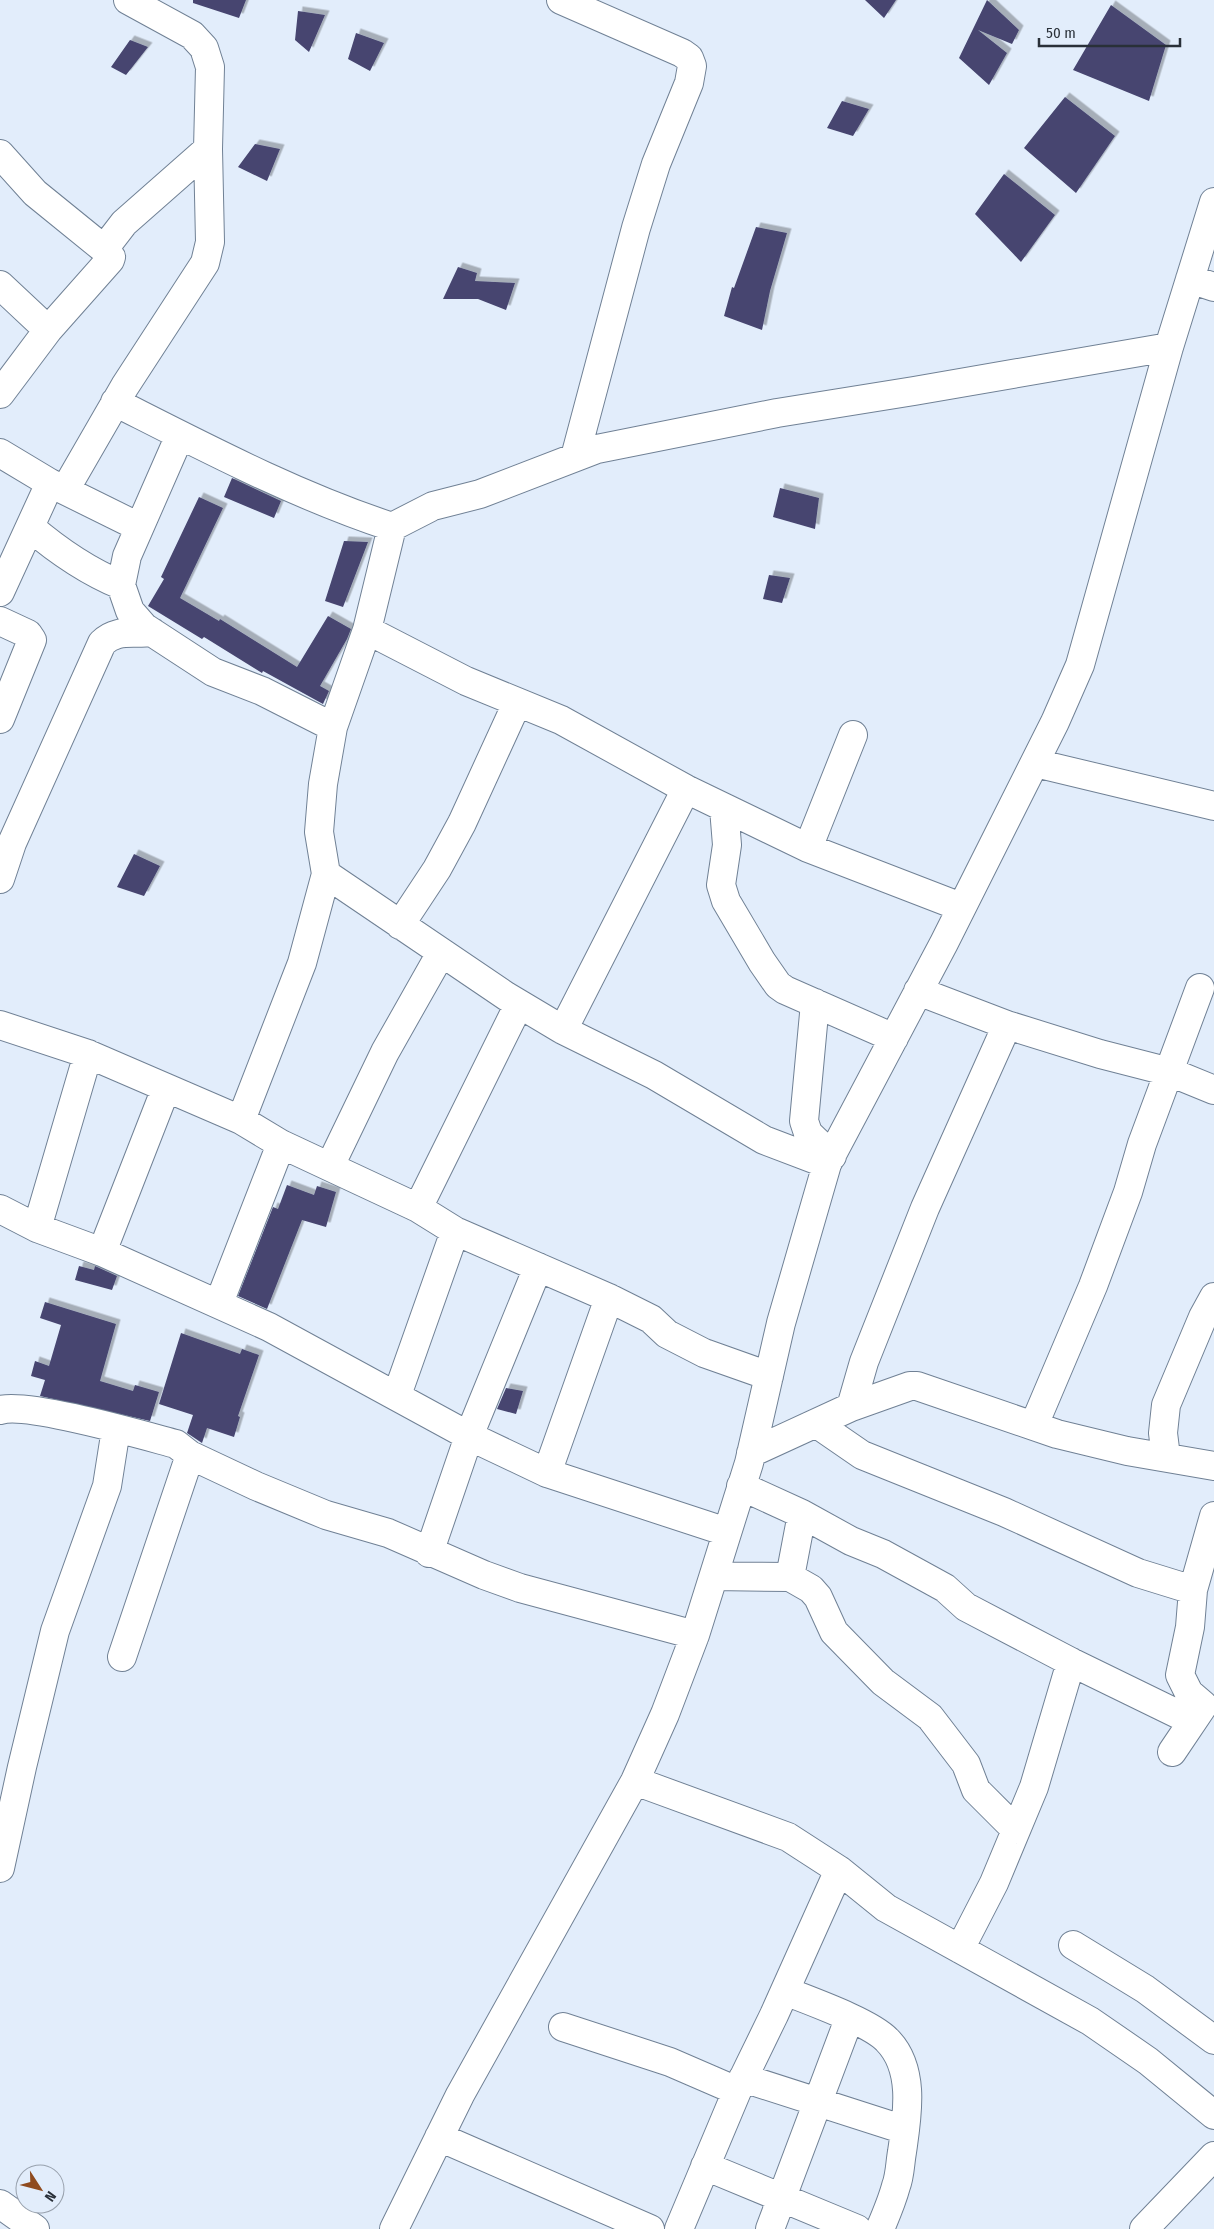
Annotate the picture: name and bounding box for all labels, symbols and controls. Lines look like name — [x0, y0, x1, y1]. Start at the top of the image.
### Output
scale bar — [1039, 15, 1180, 47]
text: 50 m — [1046, 24, 1076, 42]
north arrow — [15, 2164, 65, 2214]
text: N — [41, 2188, 59, 2205]

